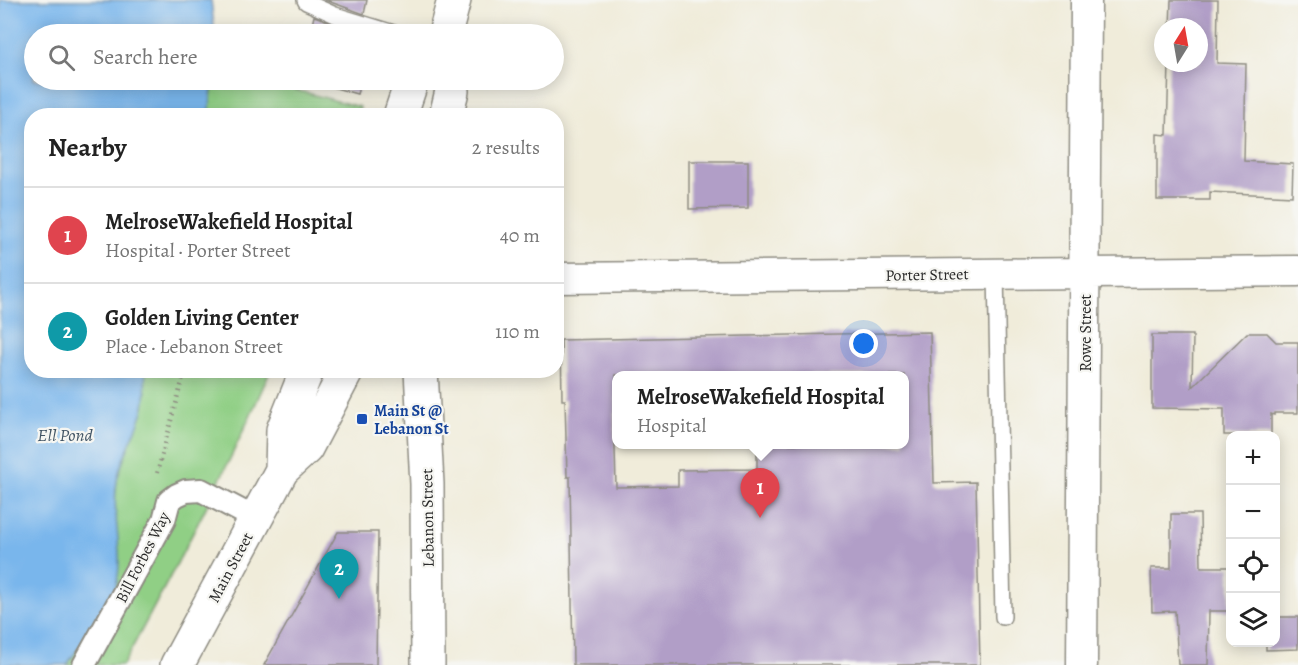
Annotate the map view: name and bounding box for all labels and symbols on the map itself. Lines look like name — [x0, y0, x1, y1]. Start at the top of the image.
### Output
north arrow — [1154, 18, 1208, 72]
street label: Porter Street — [885, 263, 969, 287]
street label: Rowe Street — [1075, 294, 1097, 372]
your location — [849, 329, 878, 358]
place label: Main St @ Lebanon St — [374, 400, 449, 440]
marker: Main St @ Lebanon St — [355, 412, 369, 426]
water label: Ell Pond — [37, 423, 93, 447]
street label: Lebanon Street — [416, 468, 440, 568]
pin: 1 — [740, 468, 780, 518]
street label: Bill Forbes Way — [111, 507, 176, 607]
street label: Main Street — [203, 528, 259, 606]
pin: 2 — [320, 550, 358, 599]

